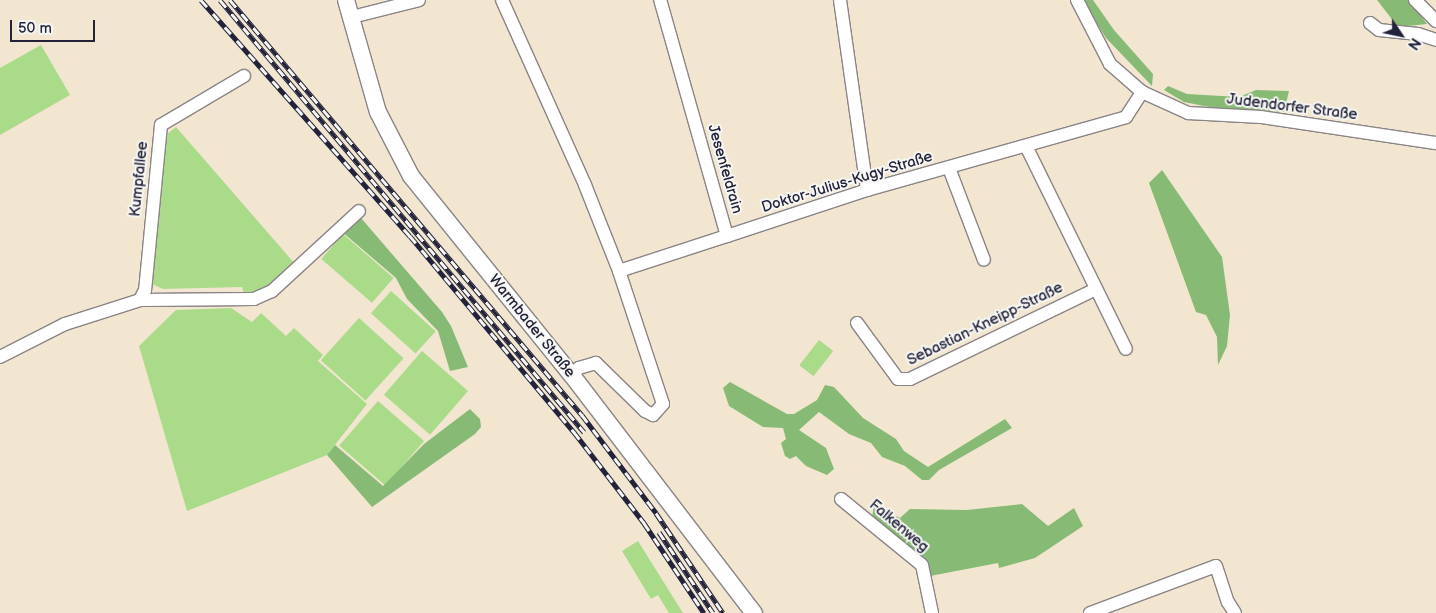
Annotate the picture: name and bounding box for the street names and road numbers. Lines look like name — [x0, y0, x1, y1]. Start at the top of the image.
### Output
street label: Judendorfer Straße — [1226, 90, 1358, 124]
street label: Jesenfeldrain — [704, 122, 746, 216]
street label: Kumpfallee — [126, 140, 152, 218]
street label: Doktor-Julius-Kugy-Straße — [759, 147, 935, 217]
street label: Warmbader Straße — [485, 271, 579, 381]
street label: Sebastian-Kneipp-Straße — [904, 278, 1066, 370]
street label: Falkenweg — [866, 496, 932, 556]

